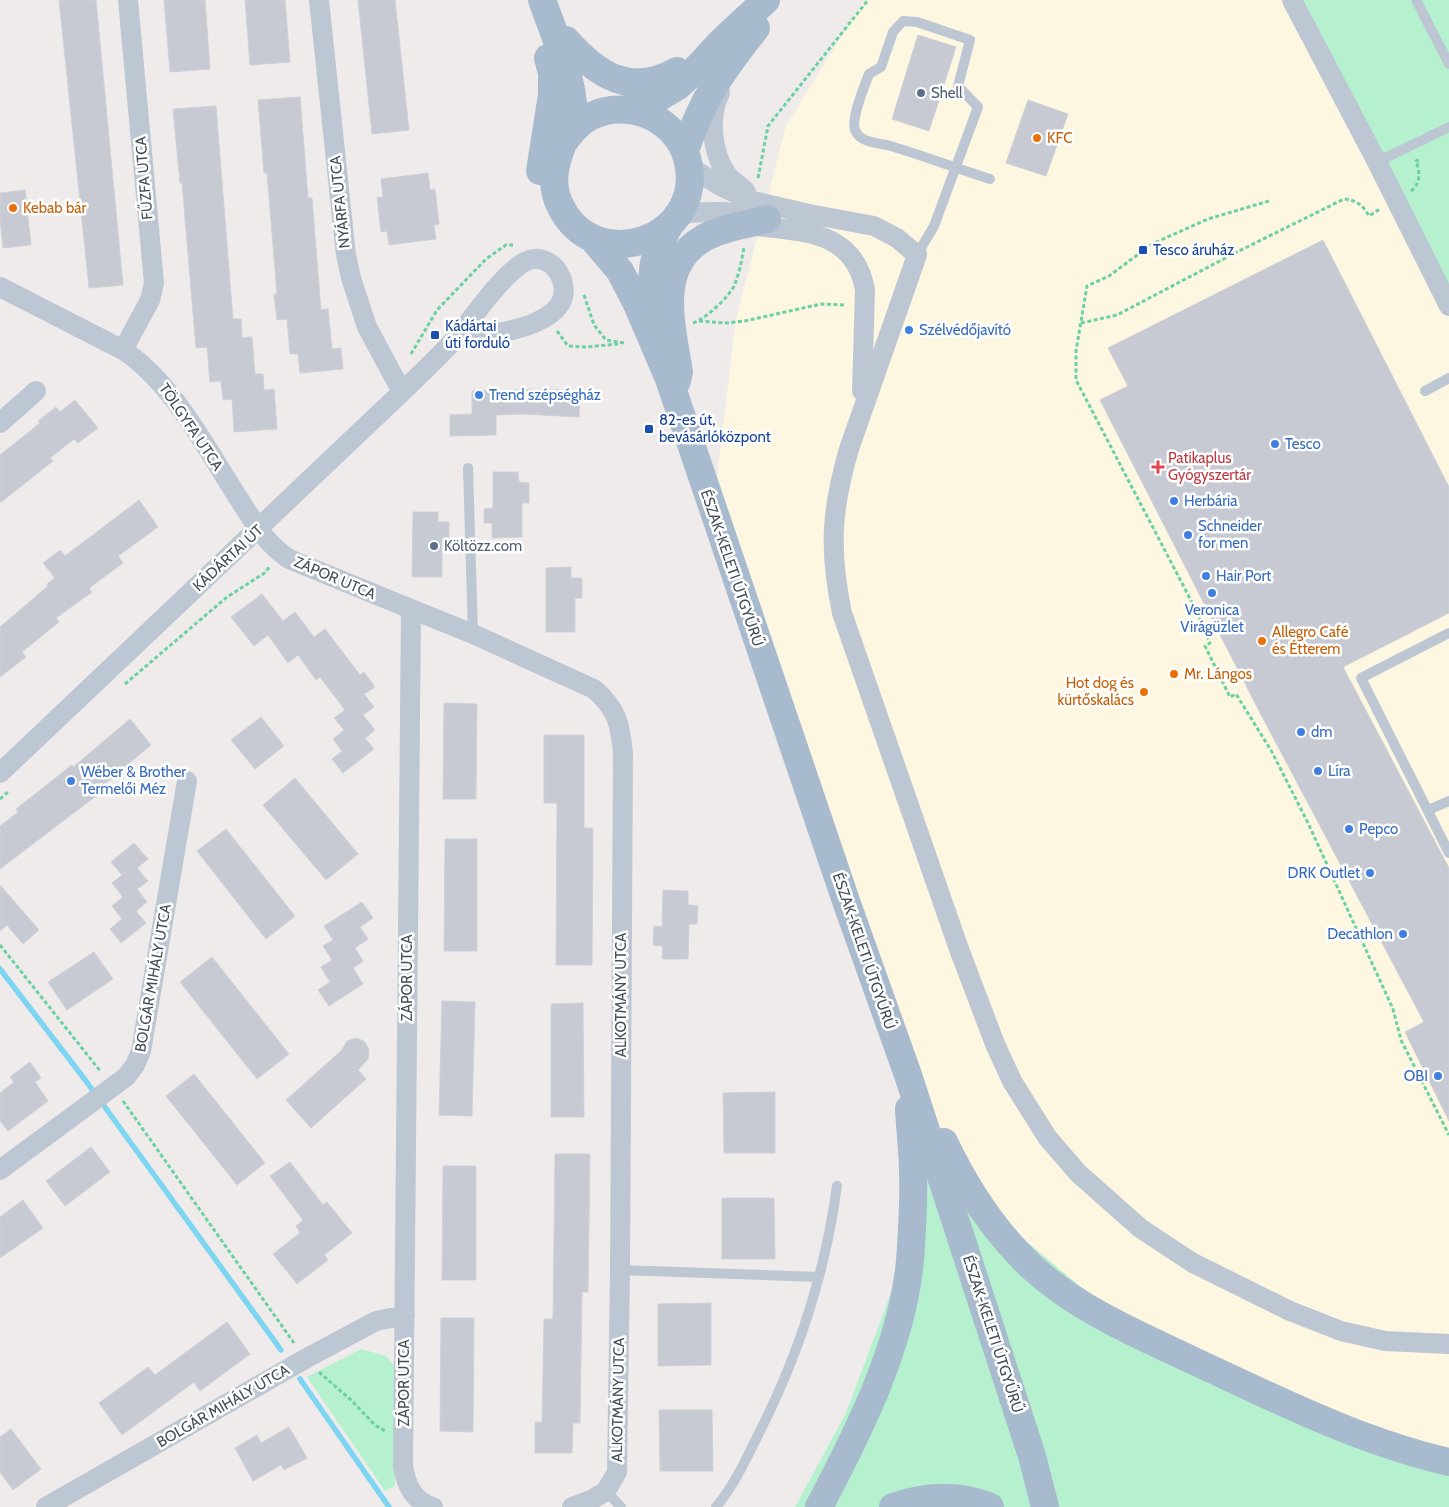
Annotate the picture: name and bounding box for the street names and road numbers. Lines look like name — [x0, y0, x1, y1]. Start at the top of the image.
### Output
street label: FŰZFA UTCA — [130, 135, 157, 221]
street label: NYÁRFA UTCA — [325, 154, 354, 249]
street label: TÖLGYFA UTCA — [155, 380, 227, 475]
street label: ÉSZAK-KELETI ÚTGYŰRŰ — [697, 487, 768, 649]
street label: KÁDÁRTAI ÚT — [189, 520, 267, 595]
street label: ZÁPOR UTCA — [291, 552, 380, 604]
street label: ÉSZAK-KELETI ÚTGYŰRŰ — [829, 870, 900, 1032]
street label: BOLGÁR MIHÁLY UTCA — [130, 902, 175, 1053]
street label: ALKOTMÁNY UTCA — [611, 932, 630, 1057]
street label: ZÁPOR UTCA — [397, 934, 416, 1022]
street label: ÉSZAK-KELETI ÚTGYŰRŰ — [959, 1252, 1028, 1415]
street label: ALKOTMÁNY UTCA — [607, 1337, 628, 1462]
street label: ZÁPOR UTCA — [394, 1339, 413, 1427]
street label: BOLGÁR MIHÁLY UTCA — [153, 1359, 293, 1451]

